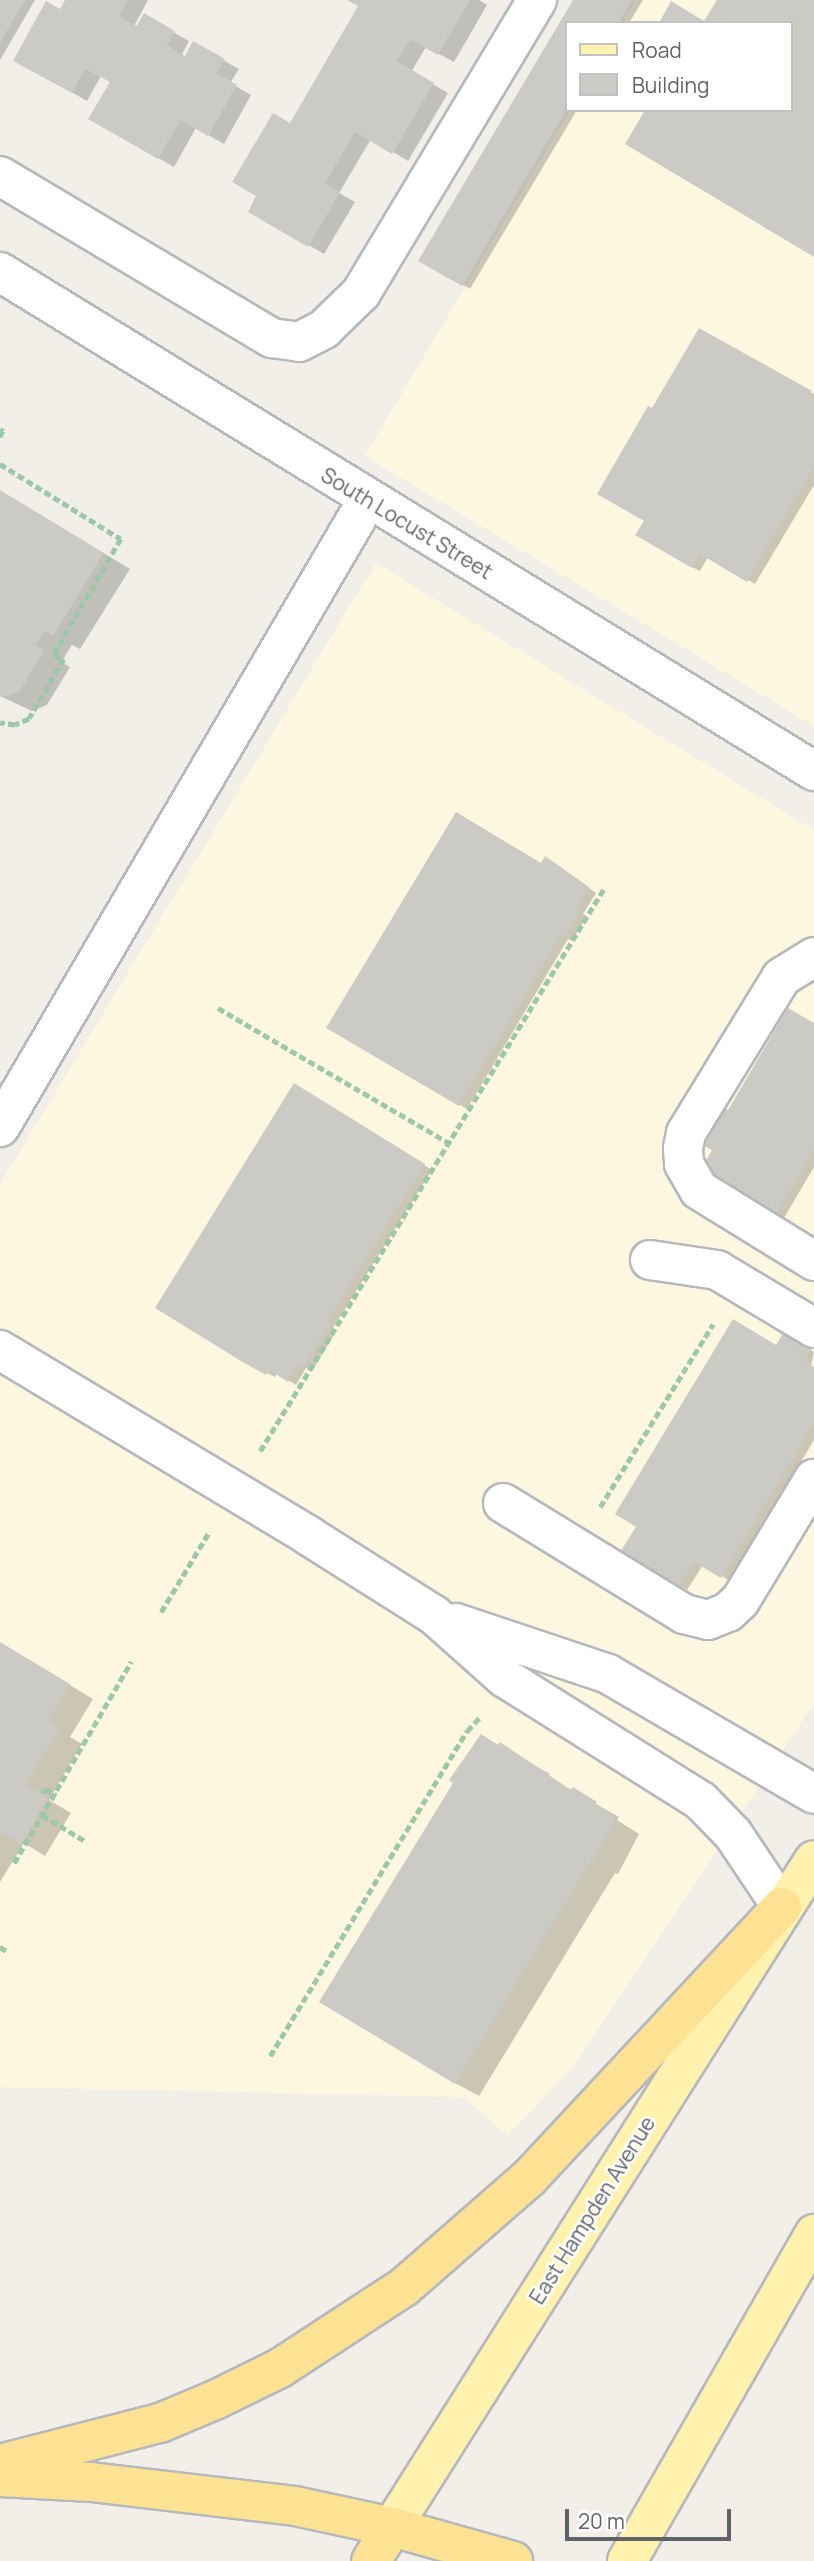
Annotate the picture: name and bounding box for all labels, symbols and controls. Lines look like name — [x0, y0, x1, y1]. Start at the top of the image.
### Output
legend — [566, 21, 793, 112]
text: Road — [632, 36, 682, 64]
text: Building — [632, 71, 709, 99]
street label: South Locust Street — [317, 462, 497, 584]
street label: East Hampden Avenue — [524, 2112, 660, 2308]
scale bar — [569, 2494, 735, 2538]
text: 20 m — [578, 2507, 625, 2535]

